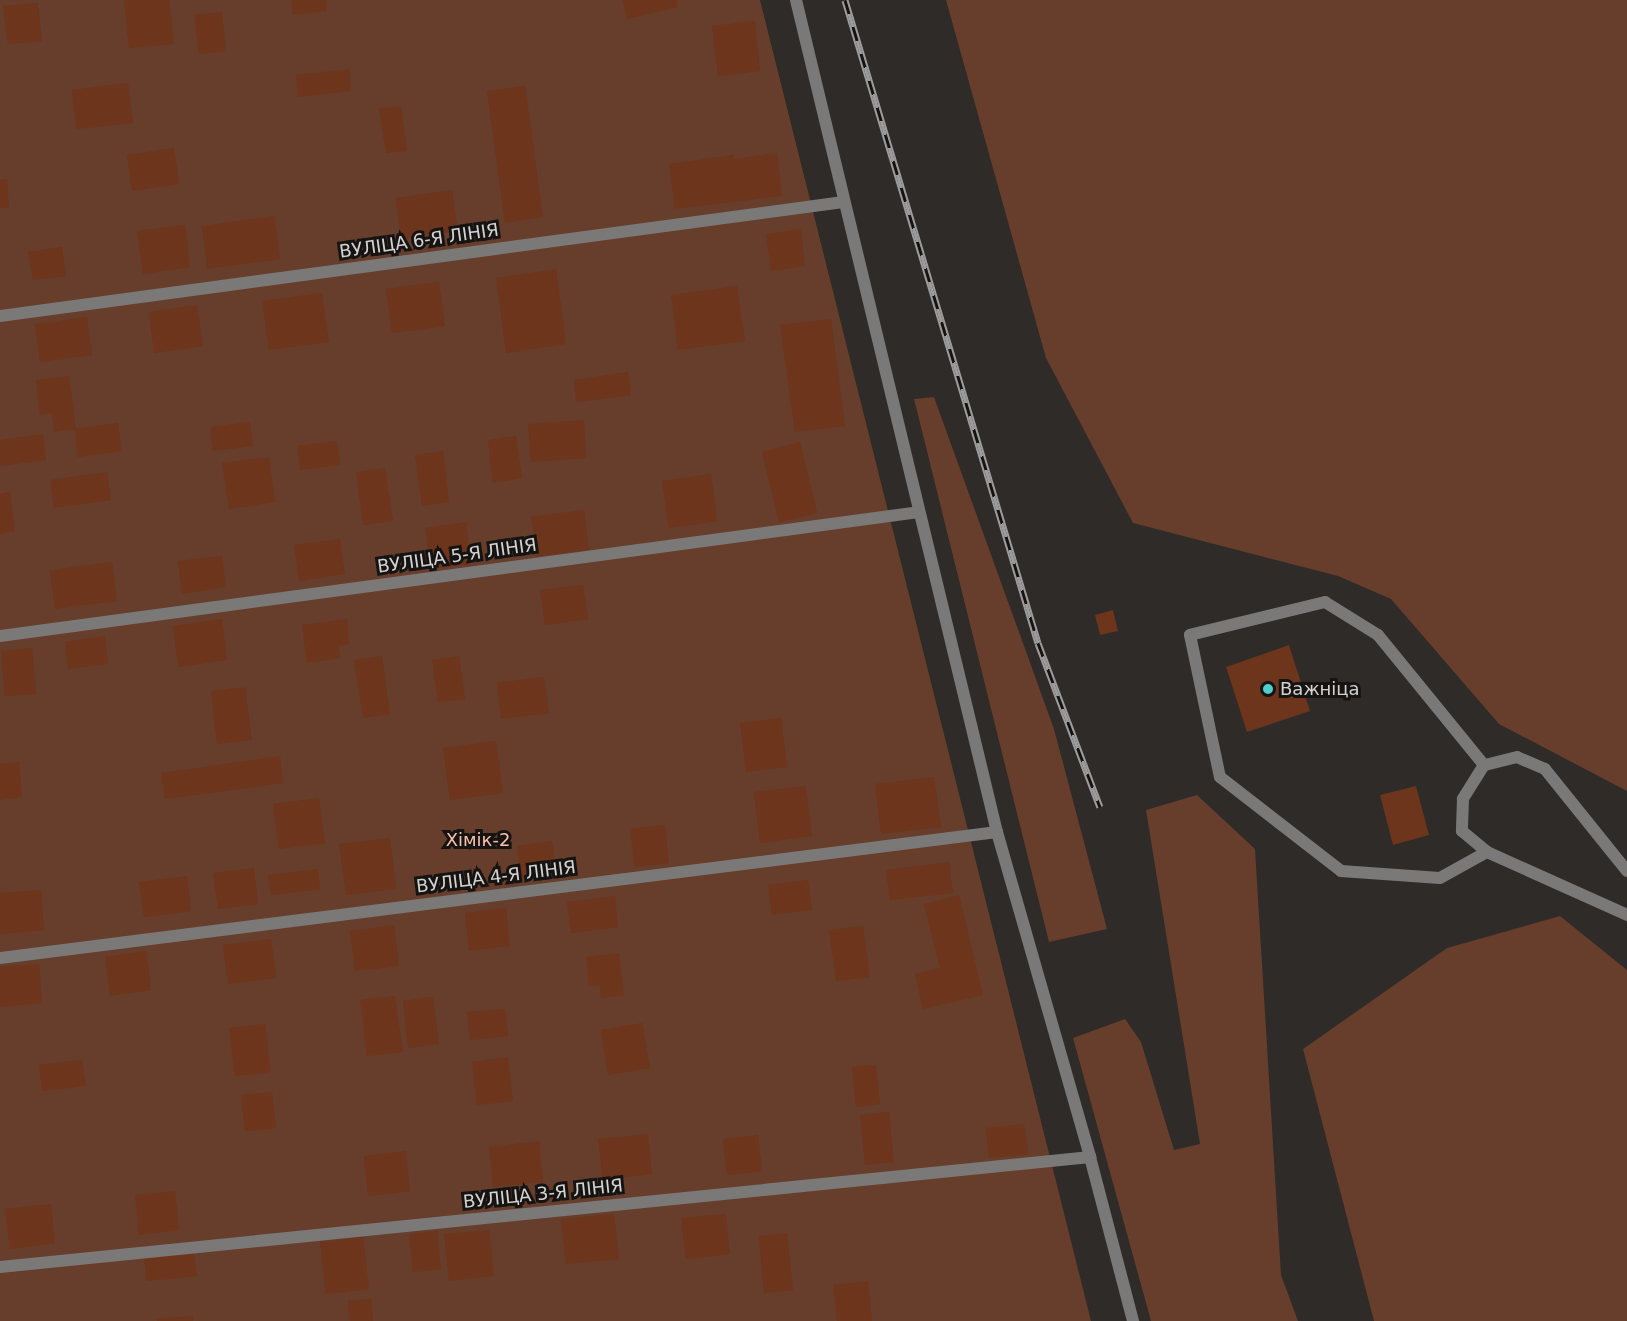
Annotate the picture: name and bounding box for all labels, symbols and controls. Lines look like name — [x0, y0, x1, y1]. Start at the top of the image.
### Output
street label: ВУЛІЦА 6-Я ЛІНІЯ — [338, 219, 500, 263]
street label: ВУЛІЦА 5-Я ЛІНІЯ — [376, 534, 538, 578]
place label: Важніца — [1280, 678, 1360, 700]
marker: Важніца — [1261, 682, 1275, 696]
park label: Хімік-2 — [446, 829, 510, 851]
street label: ВУЛІЦА 4-Я ЛІНІЯ — [415, 856, 577, 898]
street label: ВУЛІЦА 3-Я ЛІНІЯ — [462, 1175, 624, 1213]

